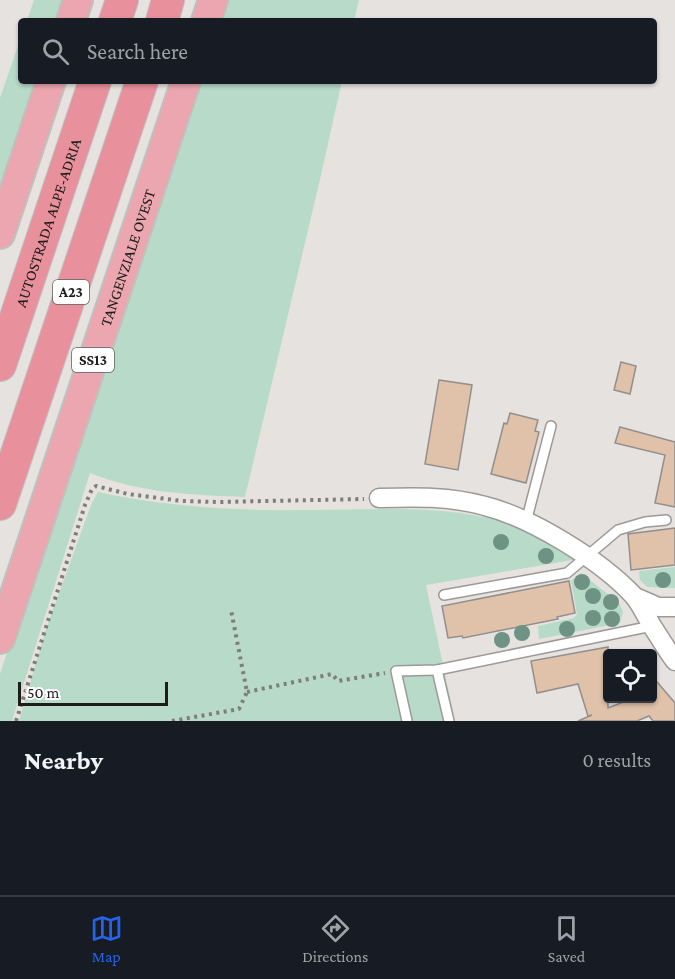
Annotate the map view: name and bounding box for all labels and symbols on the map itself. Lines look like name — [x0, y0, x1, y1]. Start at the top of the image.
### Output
street label: AUTOSTRADA ALPE-ADRIA — [12, 135, 84, 310]
street label: TANGENZIALE OVEST — [97, 187, 158, 329]
road number: A23 — [53, 280, 89, 304]
road number: SS13 — [72, 348, 114, 372]
scale bar — [18, 679, 168, 706]

